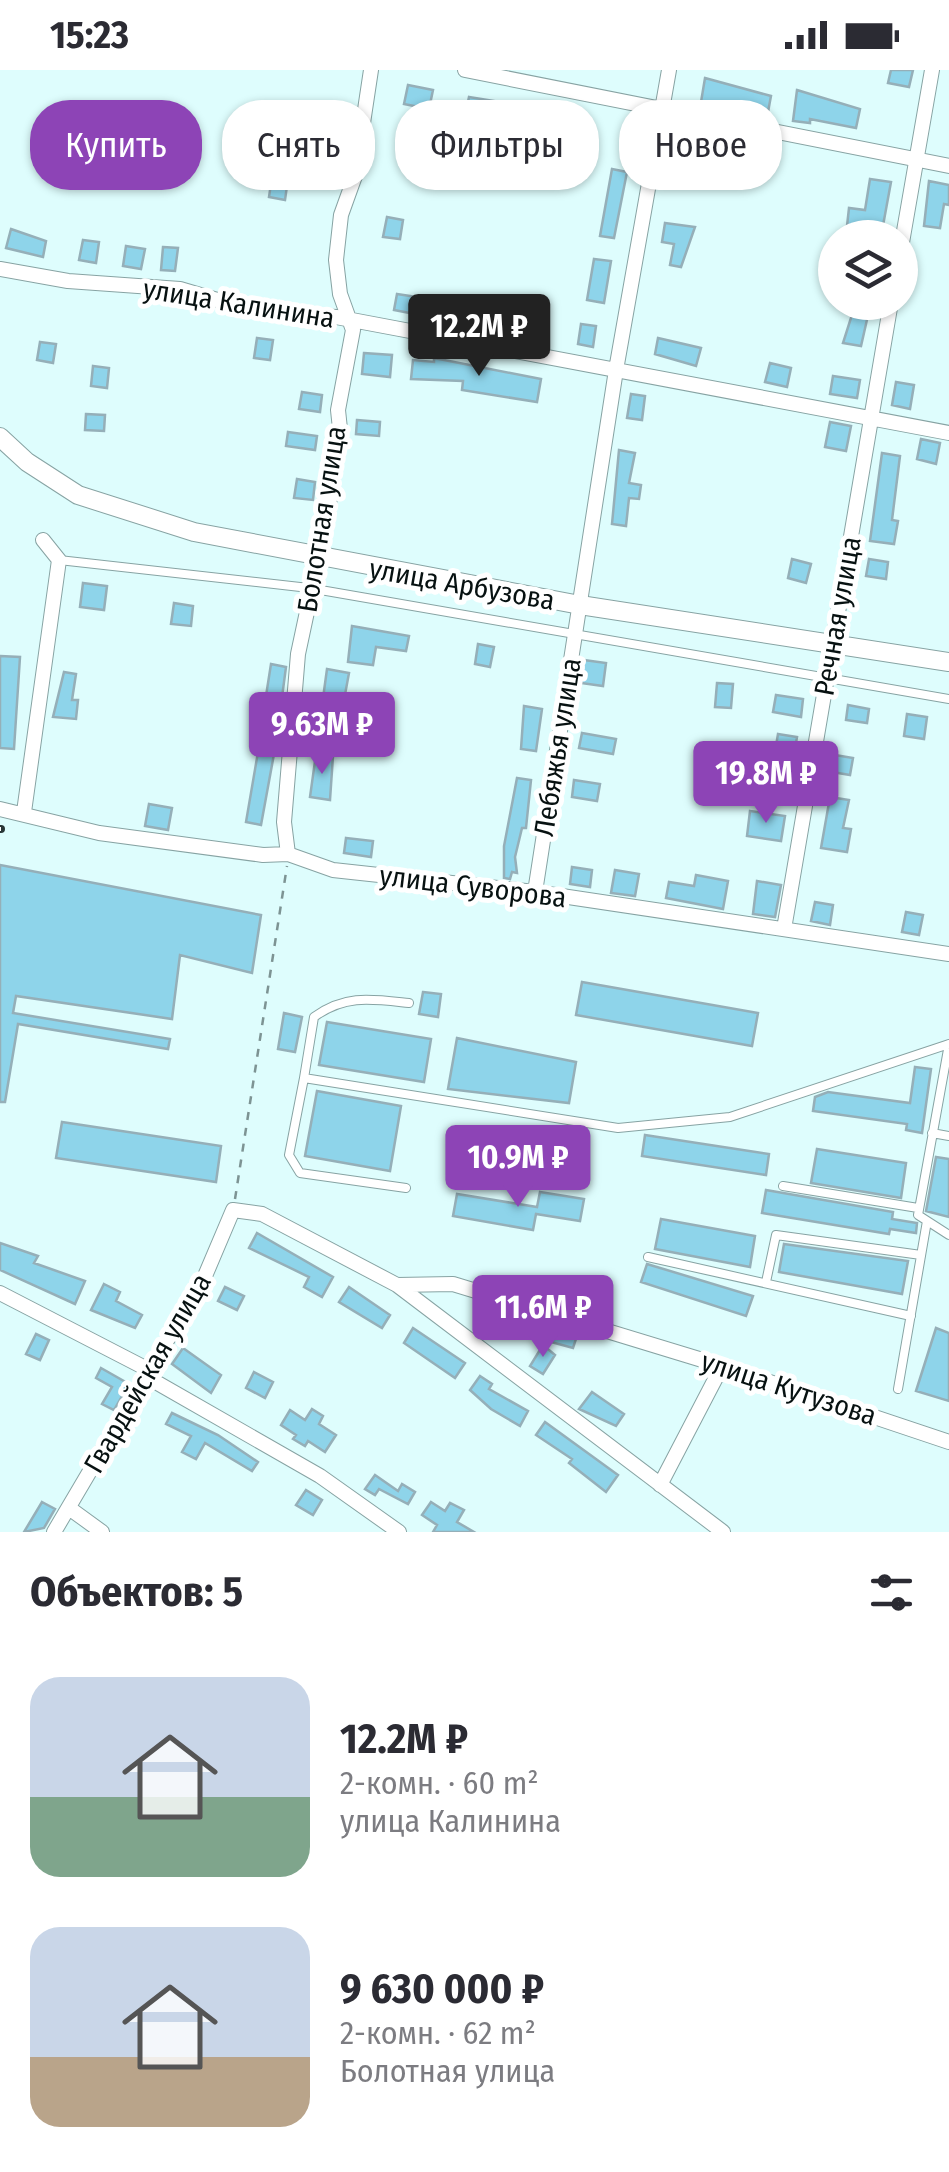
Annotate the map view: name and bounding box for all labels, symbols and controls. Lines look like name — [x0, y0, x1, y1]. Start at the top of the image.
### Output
text: 15:23 — [50, 12, 129, 58]
chip: Купить — [30, 100, 202, 190]
chip: Снять — [222, 100, 375, 190]
chip: Фильтры — [395, 100, 599, 190]
chip: Новое — [619, 100, 782, 190]
map controls — [818, 220, 918, 320]
button: layers — [818, 220, 918, 320]
street label: улица Калинина — [141, 272, 337, 335]
pin: 12.2M ₽ — [387, 294, 571, 379]
text: 12.2M ₽ — [430, 307, 528, 345]
street label: Болотная улица — [290, 424, 353, 615]
street label: Речная улица — [807, 534, 868, 698]
street label: улица Арбузова — [367, 552, 557, 617]
street label: Лебяжья улица — [527, 656, 588, 838]
pin: 9.63M ₽ — [230, 692, 414, 777]
text: 9.63M ₽ — [271, 705, 373, 743]
pin: 19.8M ₽ — [674, 741, 858, 826]
text: 19.8M ₽ — [715, 754, 817, 792]
street label: улица Суворова — [378, 859, 568, 914]
pin: 10.9M ₽ — [426, 1125, 610, 1210]
text: 10.9M ₽ — [467, 1138, 569, 1176]
street label: Гвардейская улица — [77, 1268, 218, 1479]
pin: 11.6M ₽ — [451, 1275, 635, 1360]
text: 11.6M ₽ — [494, 1288, 592, 1326]
street label: улица Кутузова — [697, 1345, 881, 1432]
icon: filters — [864, 1565, 919, 1620]
text: Объектов: 5 — [30, 1567, 243, 1617]
text: 12.2M ₽ — [340, 1714, 468, 1764]
icon: home — [110, 1717, 230, 1837]
text: 2-комн. · 60 m² — [340, 1764, 539, 1802]
text: улица Калинина — [340, 1802, 561, 1840]
text: 9 630 000 ₽ — [340, 1964, 544, 2014]
icon: home — [110, 1967, 230, 2087]
text: 2-комн. · 62 m² — [340, 2014, 536, 2052]
text: Болотная улица — [340, 2052, 555, 2090]

